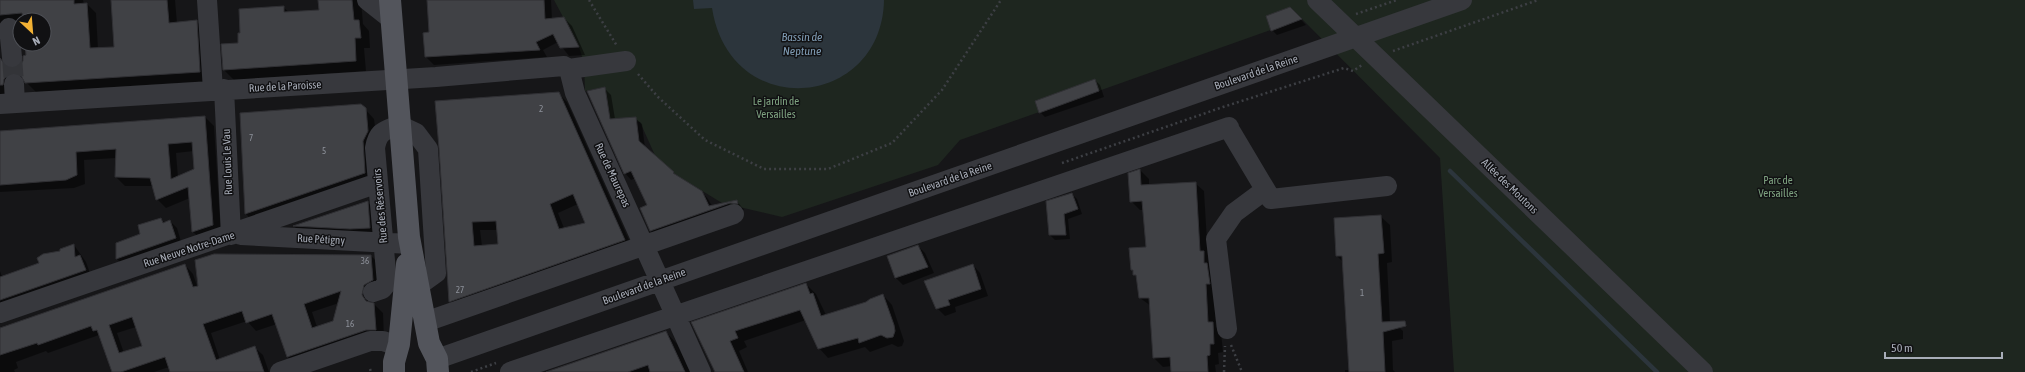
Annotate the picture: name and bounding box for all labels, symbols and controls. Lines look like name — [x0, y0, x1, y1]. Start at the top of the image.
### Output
north arrow — [12, 12, 52, 52]
water label: Bassin de Neptune — [781, 30, 823, 58]
text: N — [31, 34, 42, 48]
street label: Boulevard de la Reine — [1213, 52, 1299, 92]
street label: Rue de la Paroisse — [248, 78, 322, 94]
park label: Le jardin de Versailles — [753, 95, 799, 120]
house number: 2 — [539, 104, 543, 114]
street label: Rue Louis Le Vau — [220, 129, 234, 195]
house number: 7 — [249, 133, 253, 143]
street label: Rue de Maurepas — [593, 141, 633, 209]
house number: 5 — [322, 146, 326, 156]
street label: Allée des Moutons — [1479, 156, 1541, 216]
street label: Boulevard de la Reine — [907, 159, 993, 199]
street label: Rue des Réservoirs — [371, 168, 389, 244]
park label: Parc de Versailles — [1758, 174, 1798, 199]
street label: Rue Neuve Notre-Dame — [142, 229, 236, 269]
street label: Rue Pétigny — [297, 232, 346, 246]
house number: 36 — [361, 256, 369, 266]
street label: Boulevard de la Reine — [601, 265, 687, 307]
house number: 27 — [456, 285, 464, 295]
house number: 1 — [1360, 288, 1364, 298]
house number: 16 — [346, 319, 354, 329]
scale bar — [1885, 334, 2002, 360]
text: 50 m — [1891, 341, 1913, 355]

